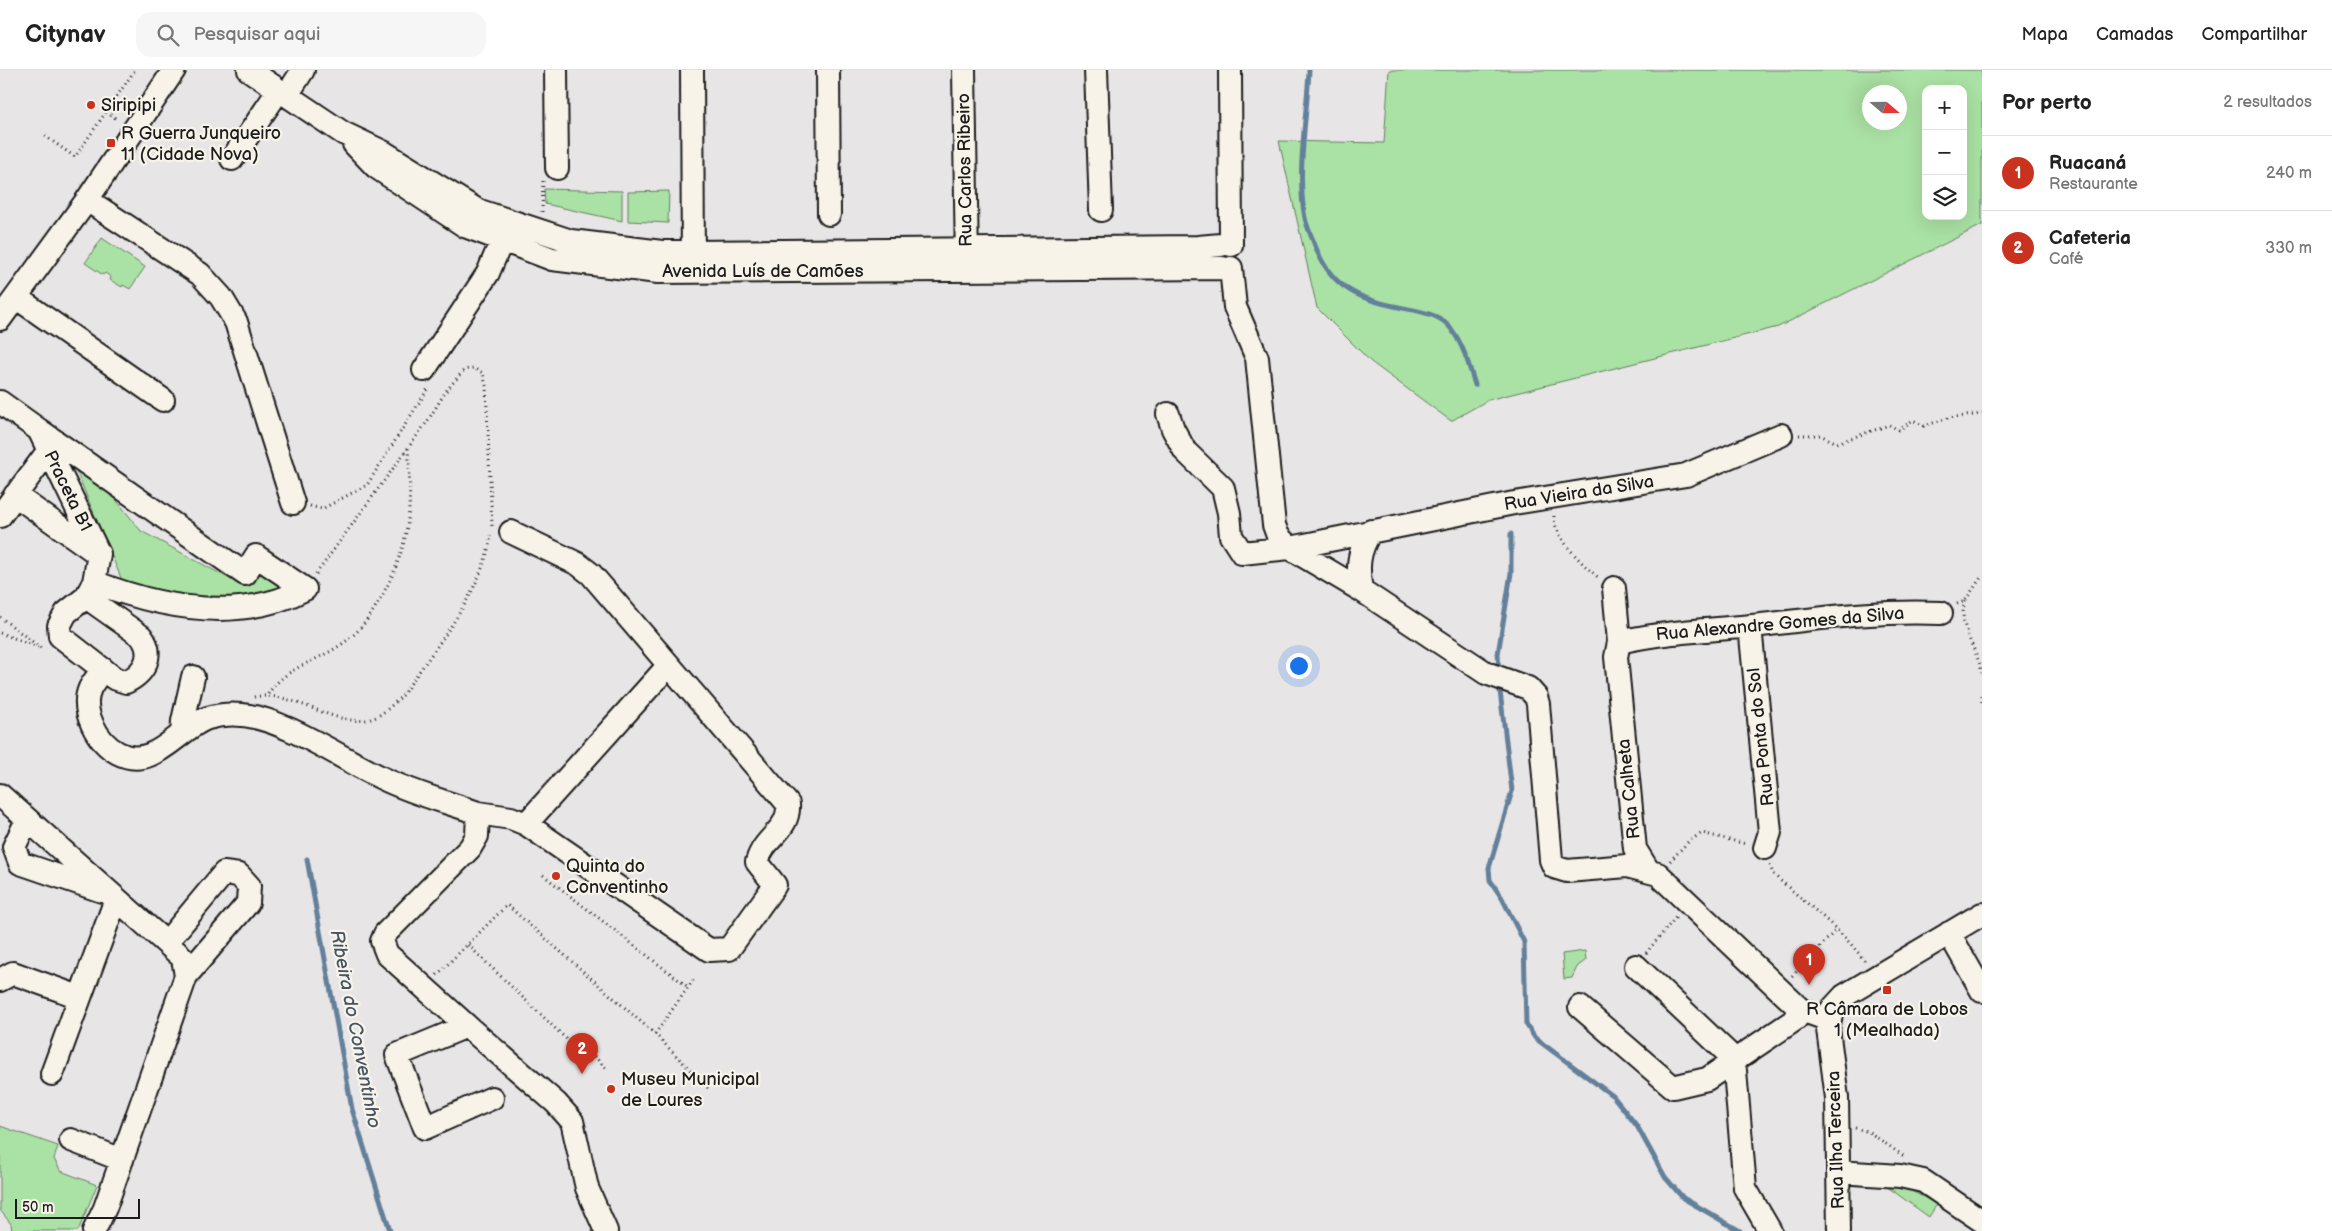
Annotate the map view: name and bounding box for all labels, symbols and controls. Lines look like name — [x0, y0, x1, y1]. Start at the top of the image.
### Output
search box — [136, 12, 486, 57]
text: Citynav — [25, 20, 106, 49]
icon: search — [154, 21, 182, 49]
text: Pesquisar aqui — [194, 23, 321, 46]
text: Mapa — [2022, 24, 2068, 45]
text: Camadas — [2096, 24, 2173, 45]
text: Compartilhar — [2201, 24, 2307, 45]
north arrow — [1862, 85, 1907, 130]
map controls — [1922, 85, 1967, 220]
button: + — [1922, 85, 1967, 130]
text: Por perto — [2002, 90, 2092, 115]
street label: Rua Carlos Ribeiro — [953, 93, 977, 247]
text: 2 resultados — [2223, 93, 2312, 112]
place label: Siripipi — [101, 95, 156, 116]
marker: Siripipi — [85, 99, 97, 111]
place label: R Guerra Junqueiro 11 (Cidade Nova) — [121, 123, 281, 165]
button: − — [1922, 130, 1967, 175]
marker: R Guerra Junqueiro 11 (Cidade Nova) — [105, 137, 117, 149]
text: Ruacaná — [2049, 152, 2126, 175]
text: 1 — [2015, 164, 2021, 183]
text: 240 m — [2266, 164, 2312, 183]
button: layers — [1922, 175, 1967, 220]
text: Restaurante — [2049, 175, 2138, 194]
text: Cafeteria — [2049, 227, 2131, 250]
text: 2 — [2013, 239, 2023, 258]
text: 330 m — [2265, 239, 2312, 258]
text: Café — [2049, 250, 2083, 269]
street label: Avenida Luís de Camões — [662, 261, 864, 282]
street label: Praceta B1 — [39, 447, 97, 535]
street label: Rua Vieira da Silva — [1503, 471, 1655, 515]
street label: Rua Alexandre Gomes da Silva — [1655, 603, 1905, 645]
your location — [1286, 653, 1312, 679]
street label: Rua Ponta do Sol — [1743, 667, 1779, 807]
street label: Rua Calheta — [1613, 738, 1645, 840]
place label: Quinta do Conventinho — [566, 856, 669, 898]
marker: Quinta do Conventinho — [550, 870, 562, 882]
water label: Ribeira do Conventinho — [324, 928, 386, 1130]
pin: 1 — [1793, 944, 1825, 985]
marker: R Câmara de Lobos 1 (Mealhada) — [1881, 984, 1893, 996]
place label: R Câmara de Lobos 1 (Mealhada) — [1806, 999, 1968, 1041]
pin: 2 — [566, 1033, 598, 1074]
place label: Museu Municipal de Loures — [621, 1069, 759, 1111]
street label: Rua Ilha Terceira — [1823, 1070, 1849, 1210]
marker: Museu Municipal de Loures — [605, 1083, 617, 1095]
scale bar — [15, 1196, 140, 1219]
text: 50 m — [22, 1199, 54, 1216]

